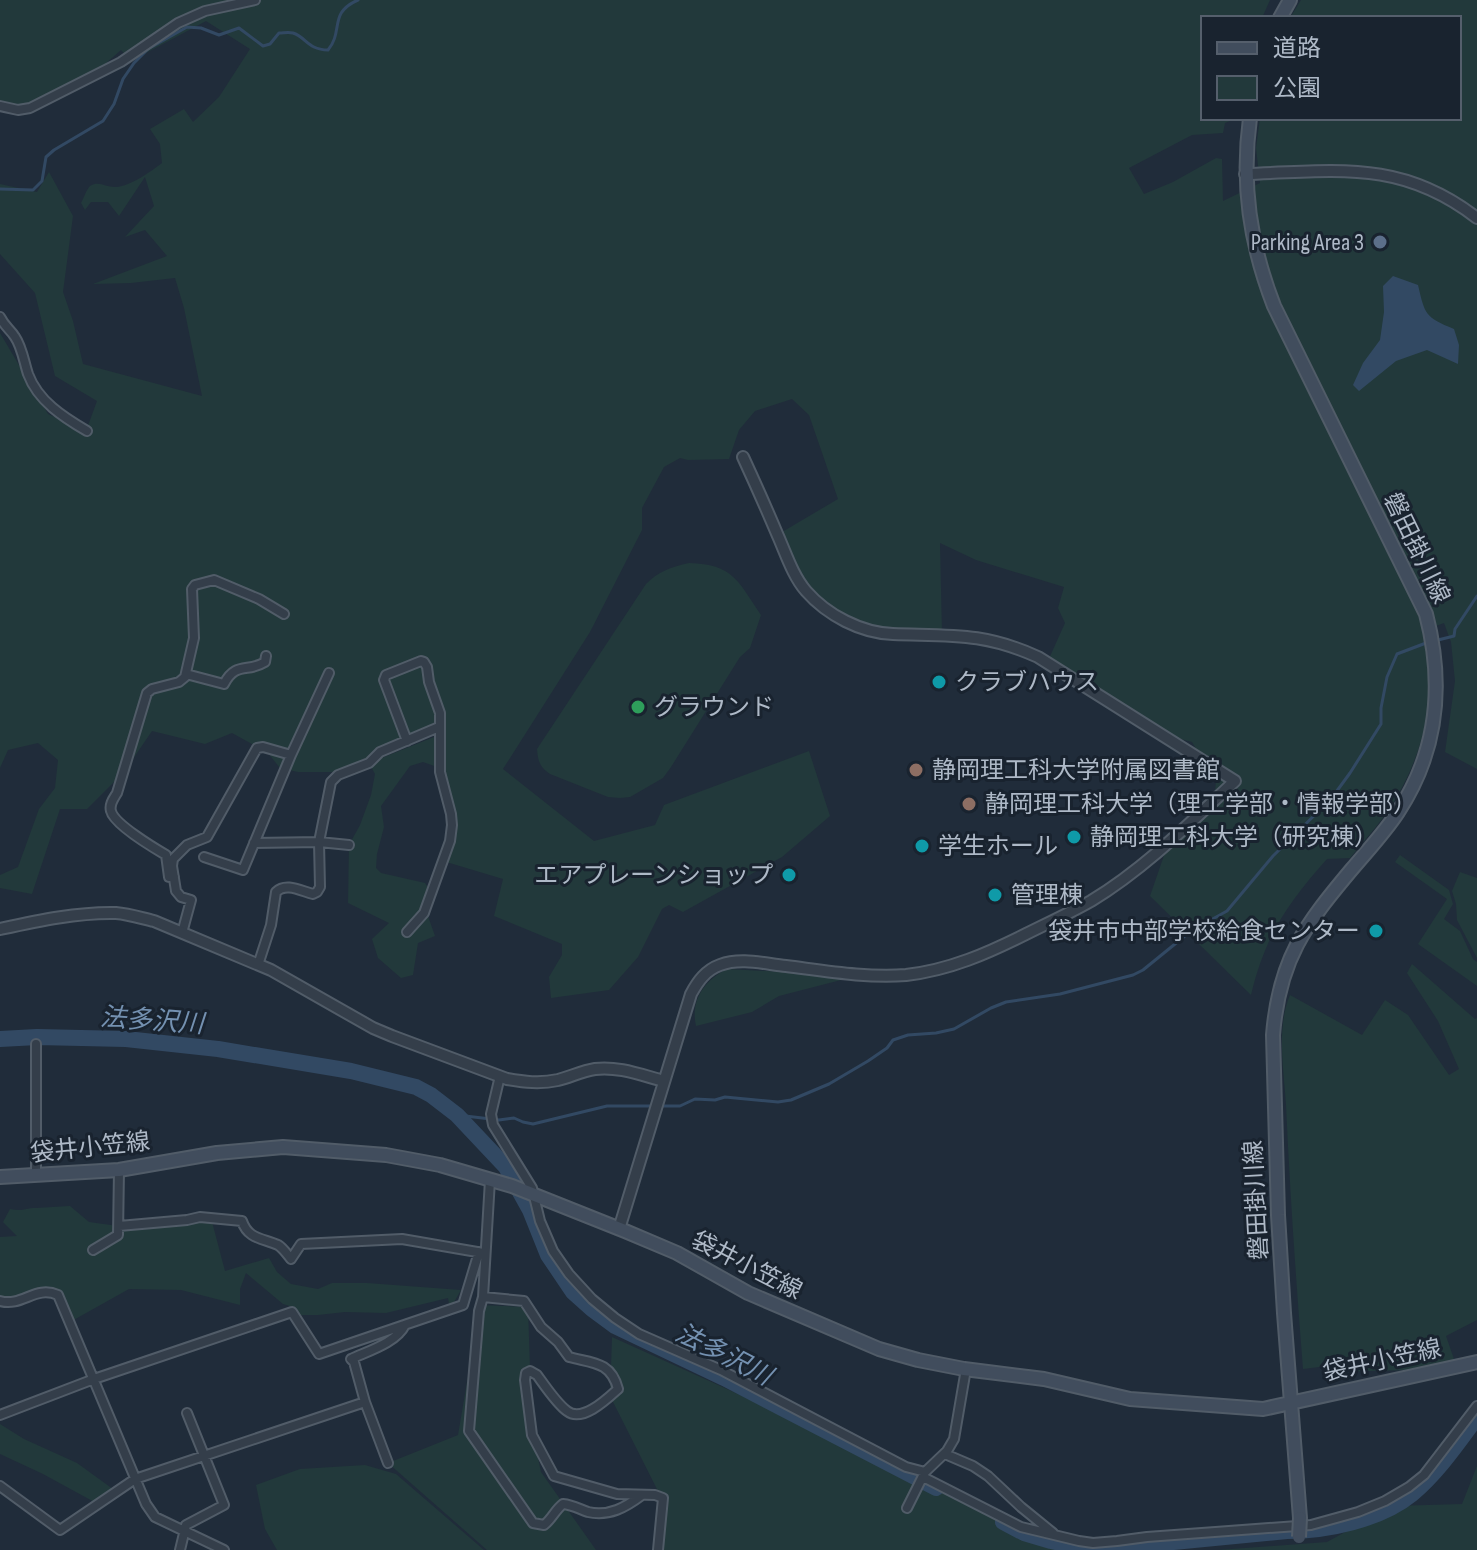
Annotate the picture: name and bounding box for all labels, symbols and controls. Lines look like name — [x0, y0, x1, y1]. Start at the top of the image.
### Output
legend — [1201, 16, 1461, 120]
text: 道路 — [1273, 34, 1321, 63]
text: 公園 — [1273, 74, 1321, 103]
place label: Parking Area 3 — [1251, 228, 1364, 257]
marker: Parking Area 3 — [1371, 233, 1389, 251]
street label: 磐田掛川線 — [1377, 488, 1456, 609]
place label: クラブハウス — [955, 668, 1099, 697]
marker: クラブハウス — [930, 673, 948, 691]
place label: グラウンド — [654, 693, 774, 722]
marker: グラウンド — [629, 698, 647, 716]
place label: 静岡理工科大学附属図書館 — [932, 756, 1220, 785]
marker: 静岡理工科大学附属図書館 — [907, 761, 925, 779]
place label: 静岡理工科大学（理工学部・情報学部） — [985, 790, 1417, 819]
marker: 静岡理工科大学（理工学部・情報学部） — [960, 795, 978, 813]
place label: 静岡理工科大学（研究棟） — [1090, 823, 1378, 852]
marker: 静岡理工科大学（研究棟） — [1065, 828, 1083, 846]
place label: 学生ホール — [938, 832, 1058, 861]
marker: 学生ホール — [913, 837, 931, 855]
place label: エアプレーンショップ — [534, 861, 773, 890]
marker: エアプレーンショップ — [780, 866, 798, 884]
place label: 管理棟 — [1011, 881, 1083, 910]
marker: 管理棟 — [986, 886, 1004, 904]
place label: 袋井市中部学校給食センター — [1048, 917, 1360, 946]
marker: 袋井市中部学校給食センター — [1367, 922, 1385, 940]
water label: 法多沢川 — [99, 1002, 208, 1041]
street label: 袋井小笠線 — [29, 1127, 151, 1168]
street label: 磐田掛川線 — [1239, 1139, 1274, 1261]
street label: 袋井小笠線 — [687, 1225, 807, 1306]
water label: 法多沢川 — [670, 1318, 779, 1394]
street label: 袋井小笠線 — [1320, 1334, 1444, 1387]

